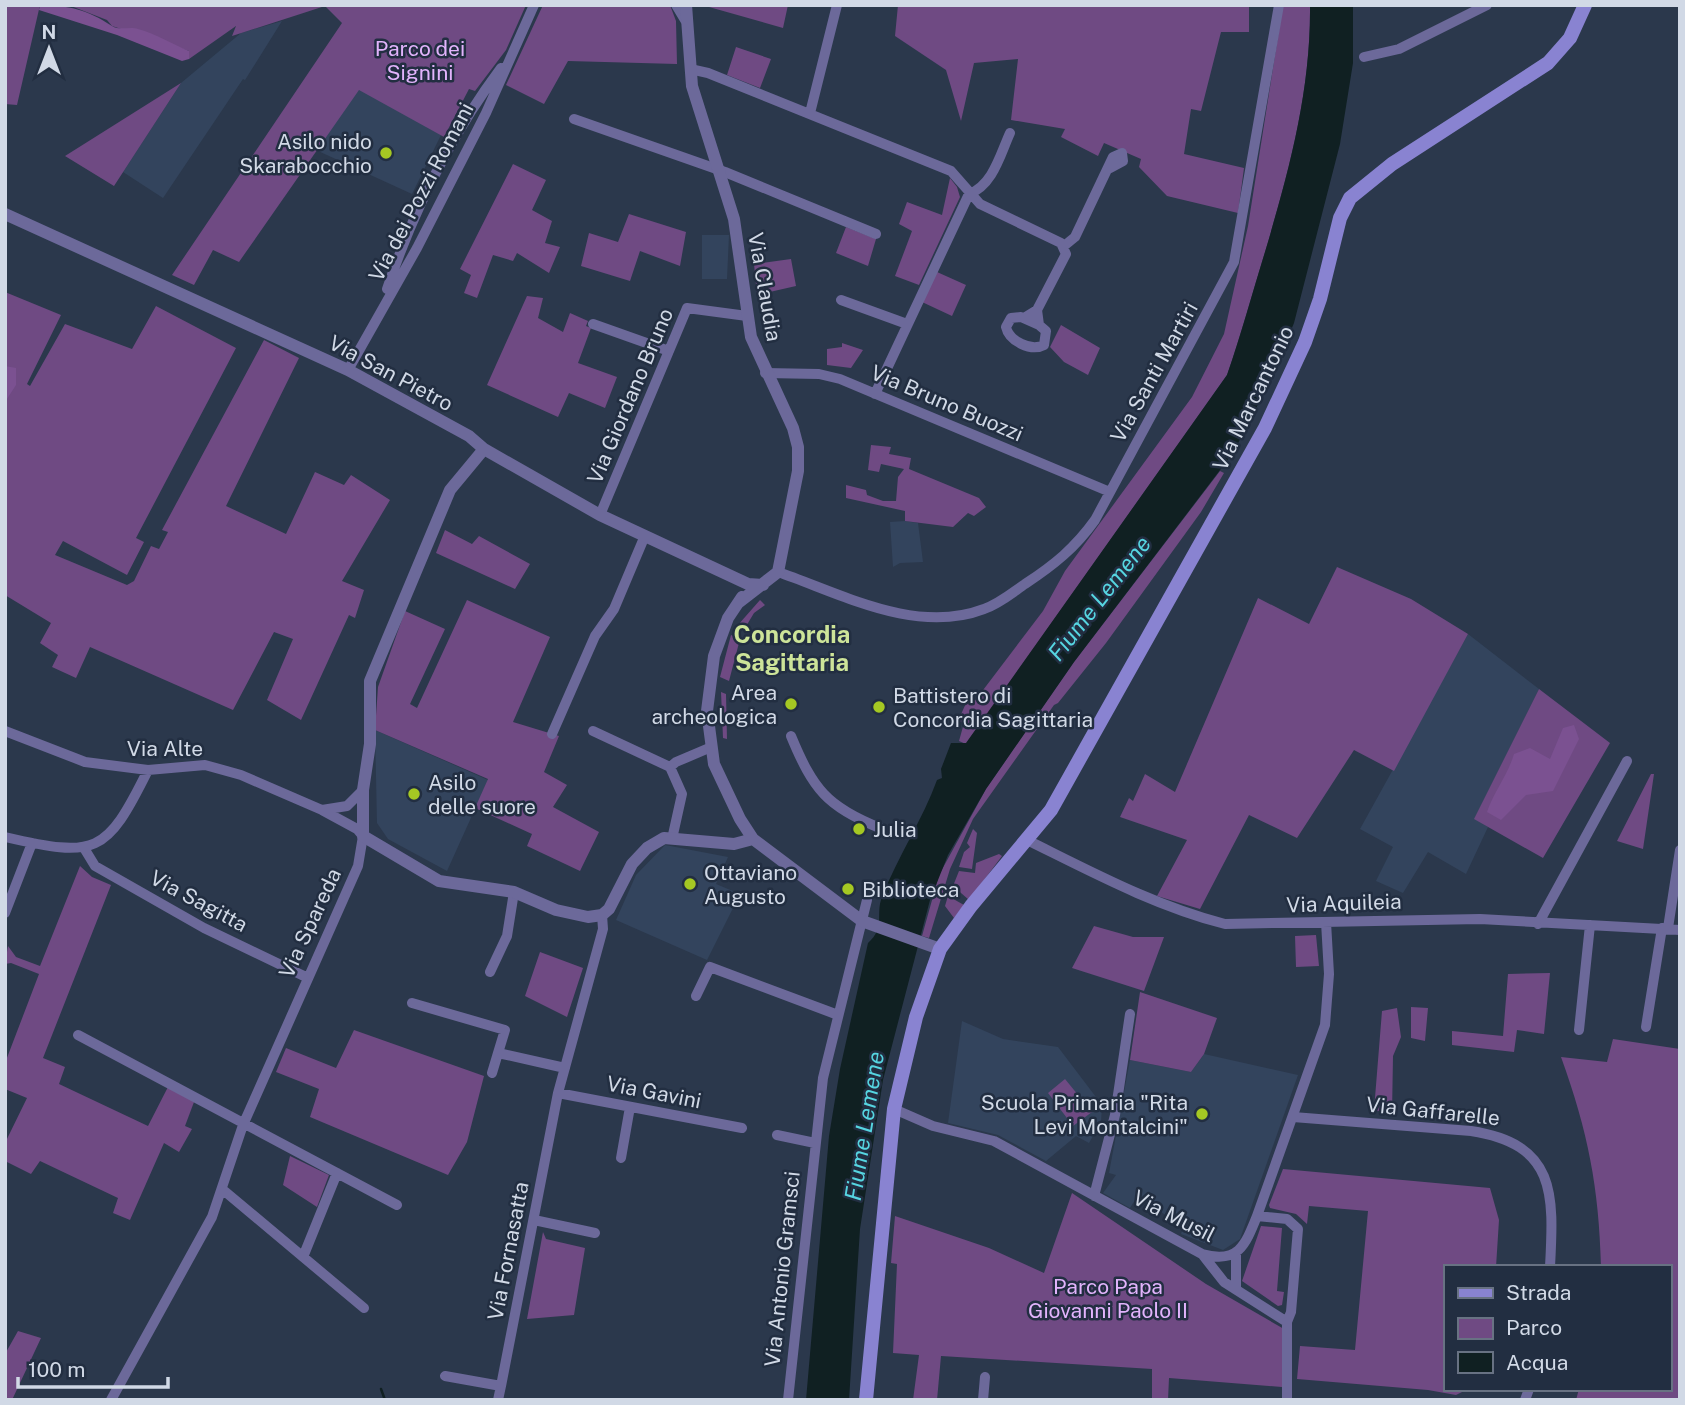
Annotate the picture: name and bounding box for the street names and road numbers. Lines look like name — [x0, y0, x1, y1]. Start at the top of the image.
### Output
street label: Via dei Pozzi Romani — [363, 98, 479, 286]
street label: Via Claudia — [743, 231, 787, 343]
street label: Via Santi Martiri — [1105, 297, 1203, 447]
street label: Via Giordano Bruno — [582, 304, 678, 488]
street label: Via Marcantonio — [1207, 322, 1299, 474]
street label: Via San Pietro — [325, 330, 457, 416]
street label: Via Bruno Buozzi — [867, 360, 1027, 446]
street label: Via Alte — [127, 736, 203, 761]
street label: Via Spareda — [274, 864, 346, 982]
street label: Via Sagitta — [146, 865, 252, 937]
street label: Via Aquileia — [1286, 888, 1402, 918]
street label: Via Gavini — [605, 1071, 703, 1113]
street label: Via Gaffarelle — [1365, 1092, 1501, 1130]
street label: Via Antonio Gramsci — [759, 1170, 805, 1368]
street label: Via Fornasatta — [482, 1180, 534, 1322]
street label: Via Musil — [1129, 1185, 1219, 1247]

